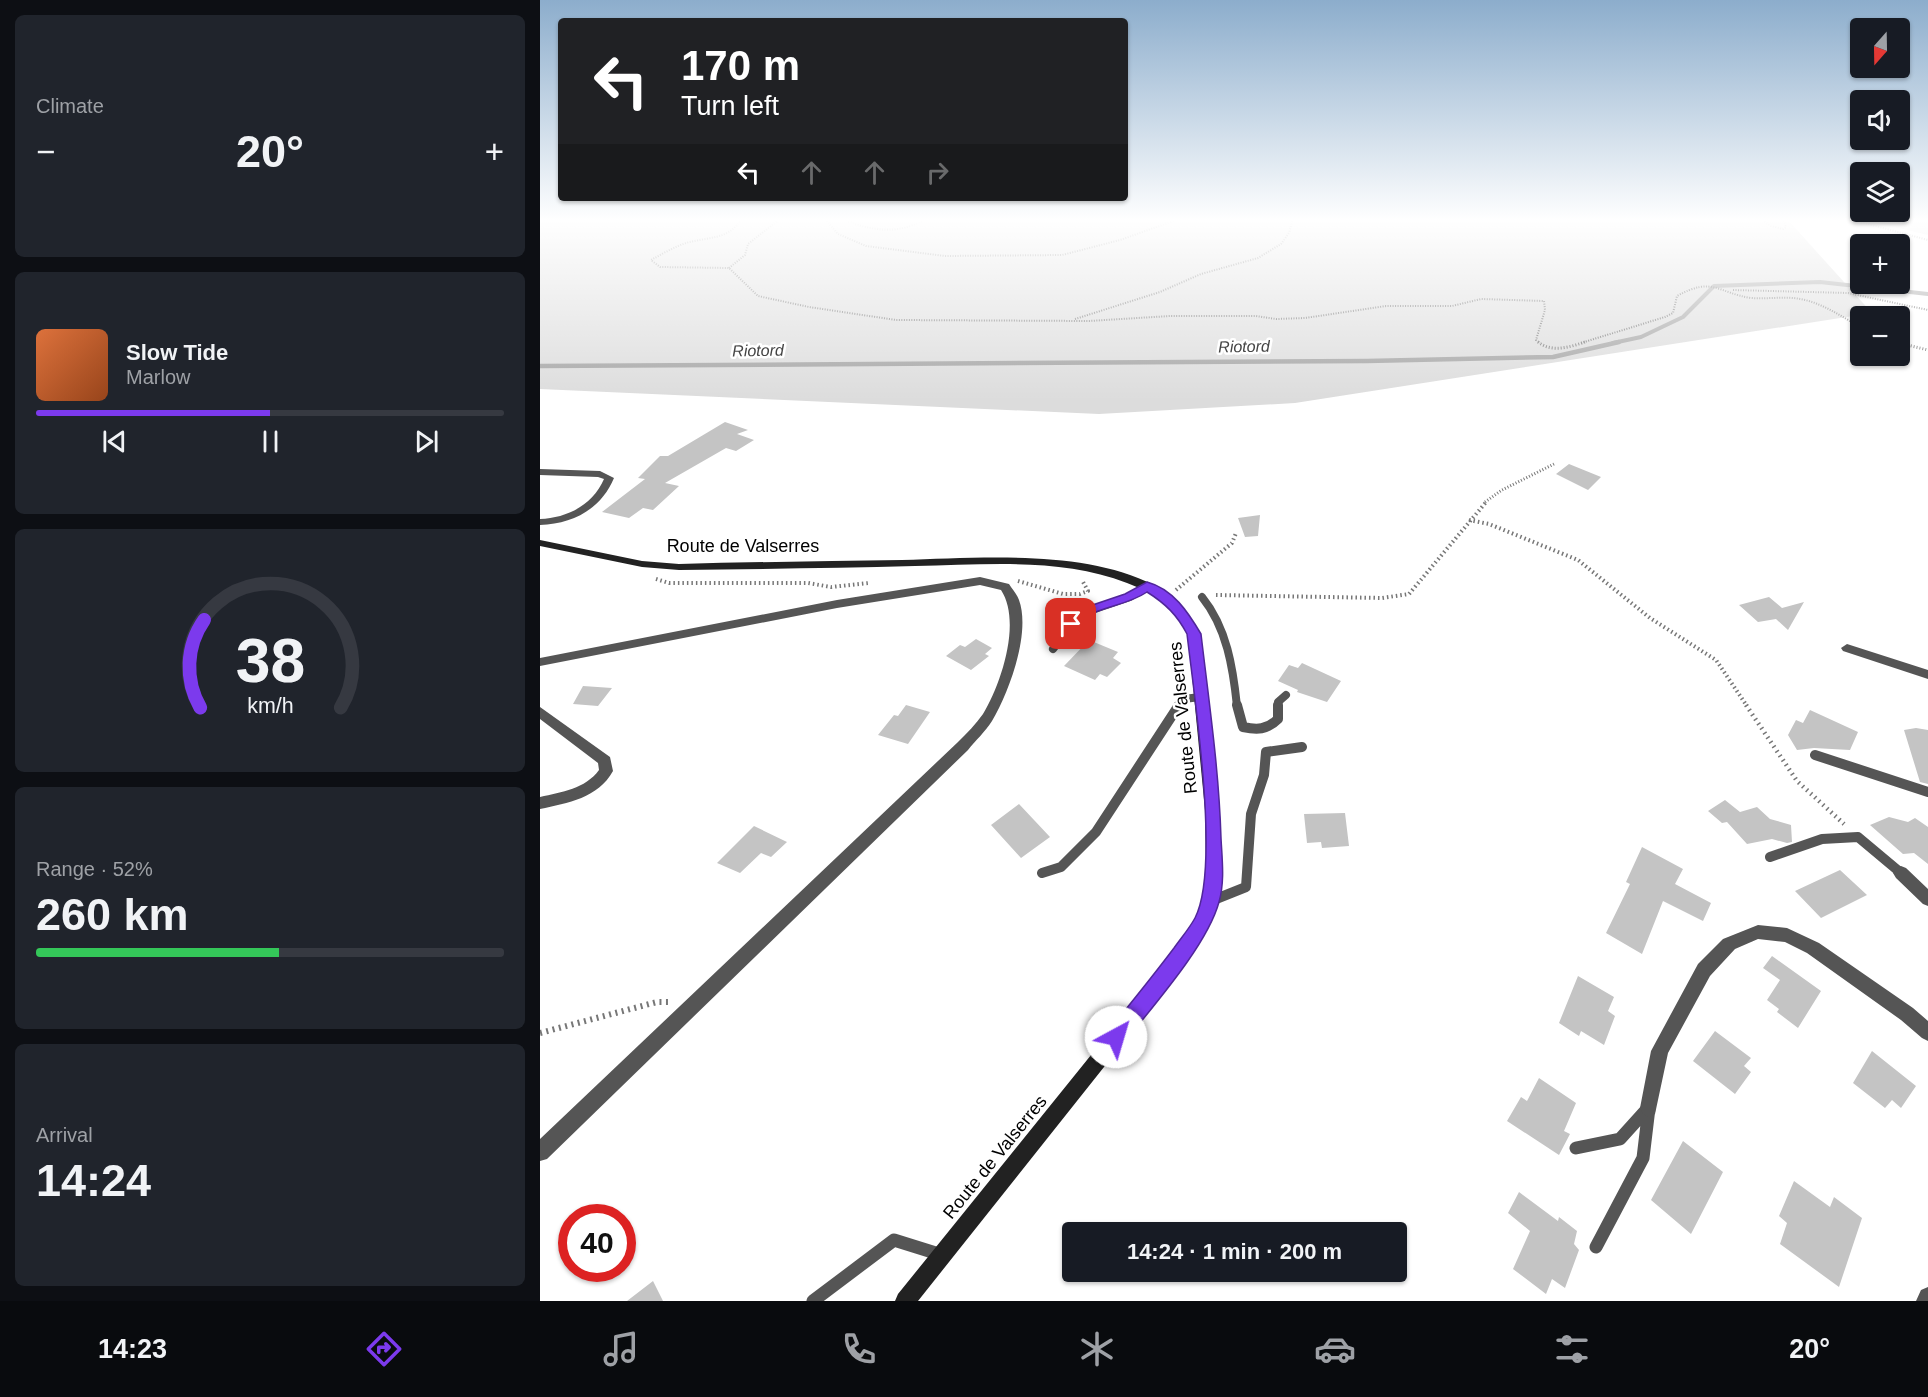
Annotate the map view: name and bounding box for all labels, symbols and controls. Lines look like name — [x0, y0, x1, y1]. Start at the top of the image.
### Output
north arrow — [1850, 18, 1910, 78]
map controls — [1850, 18, 1910, 366]
icon: left — [582, 42, 660, 120]
text: 170 m — [681, 42, 800, 89]
button: sound — [1850, 90, 1910, 150]
text: Turn left — [681, 91, 779, 121]
text: Climate — [36, 95, 104, 117]
text: 20° — [236, 126, 304, 177]
text: − — [36, 133, 55, 170]
text: + — [485, 133, 504, 170]
icon: left — [732, 156, 765, 189]
icon: ahead — [795, 156, 828, 189]
icon: ahead — [858, 156, 891, 189]
icon: right — [921, 156, 954, 189]
button: layers — [1850, 162, 1910, 222]
button: + — [1850, 234, 1910, 294]
button: − — [1850, 306, 1910, 366]
water label: Riotord — [1218, 338, 1271, 355]
text: Slow Tide — [126, 340, 228, 365]
water label: Riotord — [732, 342, 785, 359]
text: Marlow — [126, 366, 190, 388]
icon: previous — [98, 425, 131, 458]
icon: pause — [254, 425, 287, 458]
icon: next — [410, 425, 443, 458]
street label: Route de Valserres — [667, 536, 819, 556]
pin — [1045, 598, 1096, 649]
icon: arrive — [1054, 607, 1087, 640]
text: 38 — [235, 626, 305, 695]
street label: Route de Valserres — [1165, 641, 1201, 795]
text: km/h — [247, 694, 293, 718]
text: Range · 52% — [36, 858, 153, 880]
text: 260 km — [36, 889, 189, 940]
position arrow — [1084, 1005, 1148, 1069]
street label: Route de Valserres — [939, 1091, 1051, 1223]
text: Arrival — [36, 1124, 93, 1146]
text: 14:24 — [36, 1155, 151, 1206]
speed limit sign: 40 — [558, 1204, 636, 1282]
text: 14:24 · 1 min · 200 m — [1127, 1239, 1342, 1264]
icon: directions — [363, 1328, 405, 1370]
icon: music — [600, 1328, 642, 1370]
icon: phone — [838, 1328, 880, 1370]
icon: climate — [1076, 1328, 1118, 1370]
icon: car — [1314, 1328, 1356, 1370]
icon: filters — [1551, 1328, 1593, 1370]
text: 14:23 — [98, 1334, 167, 1364]
text: 20° — [1789, 1334, 1830, 1364]

